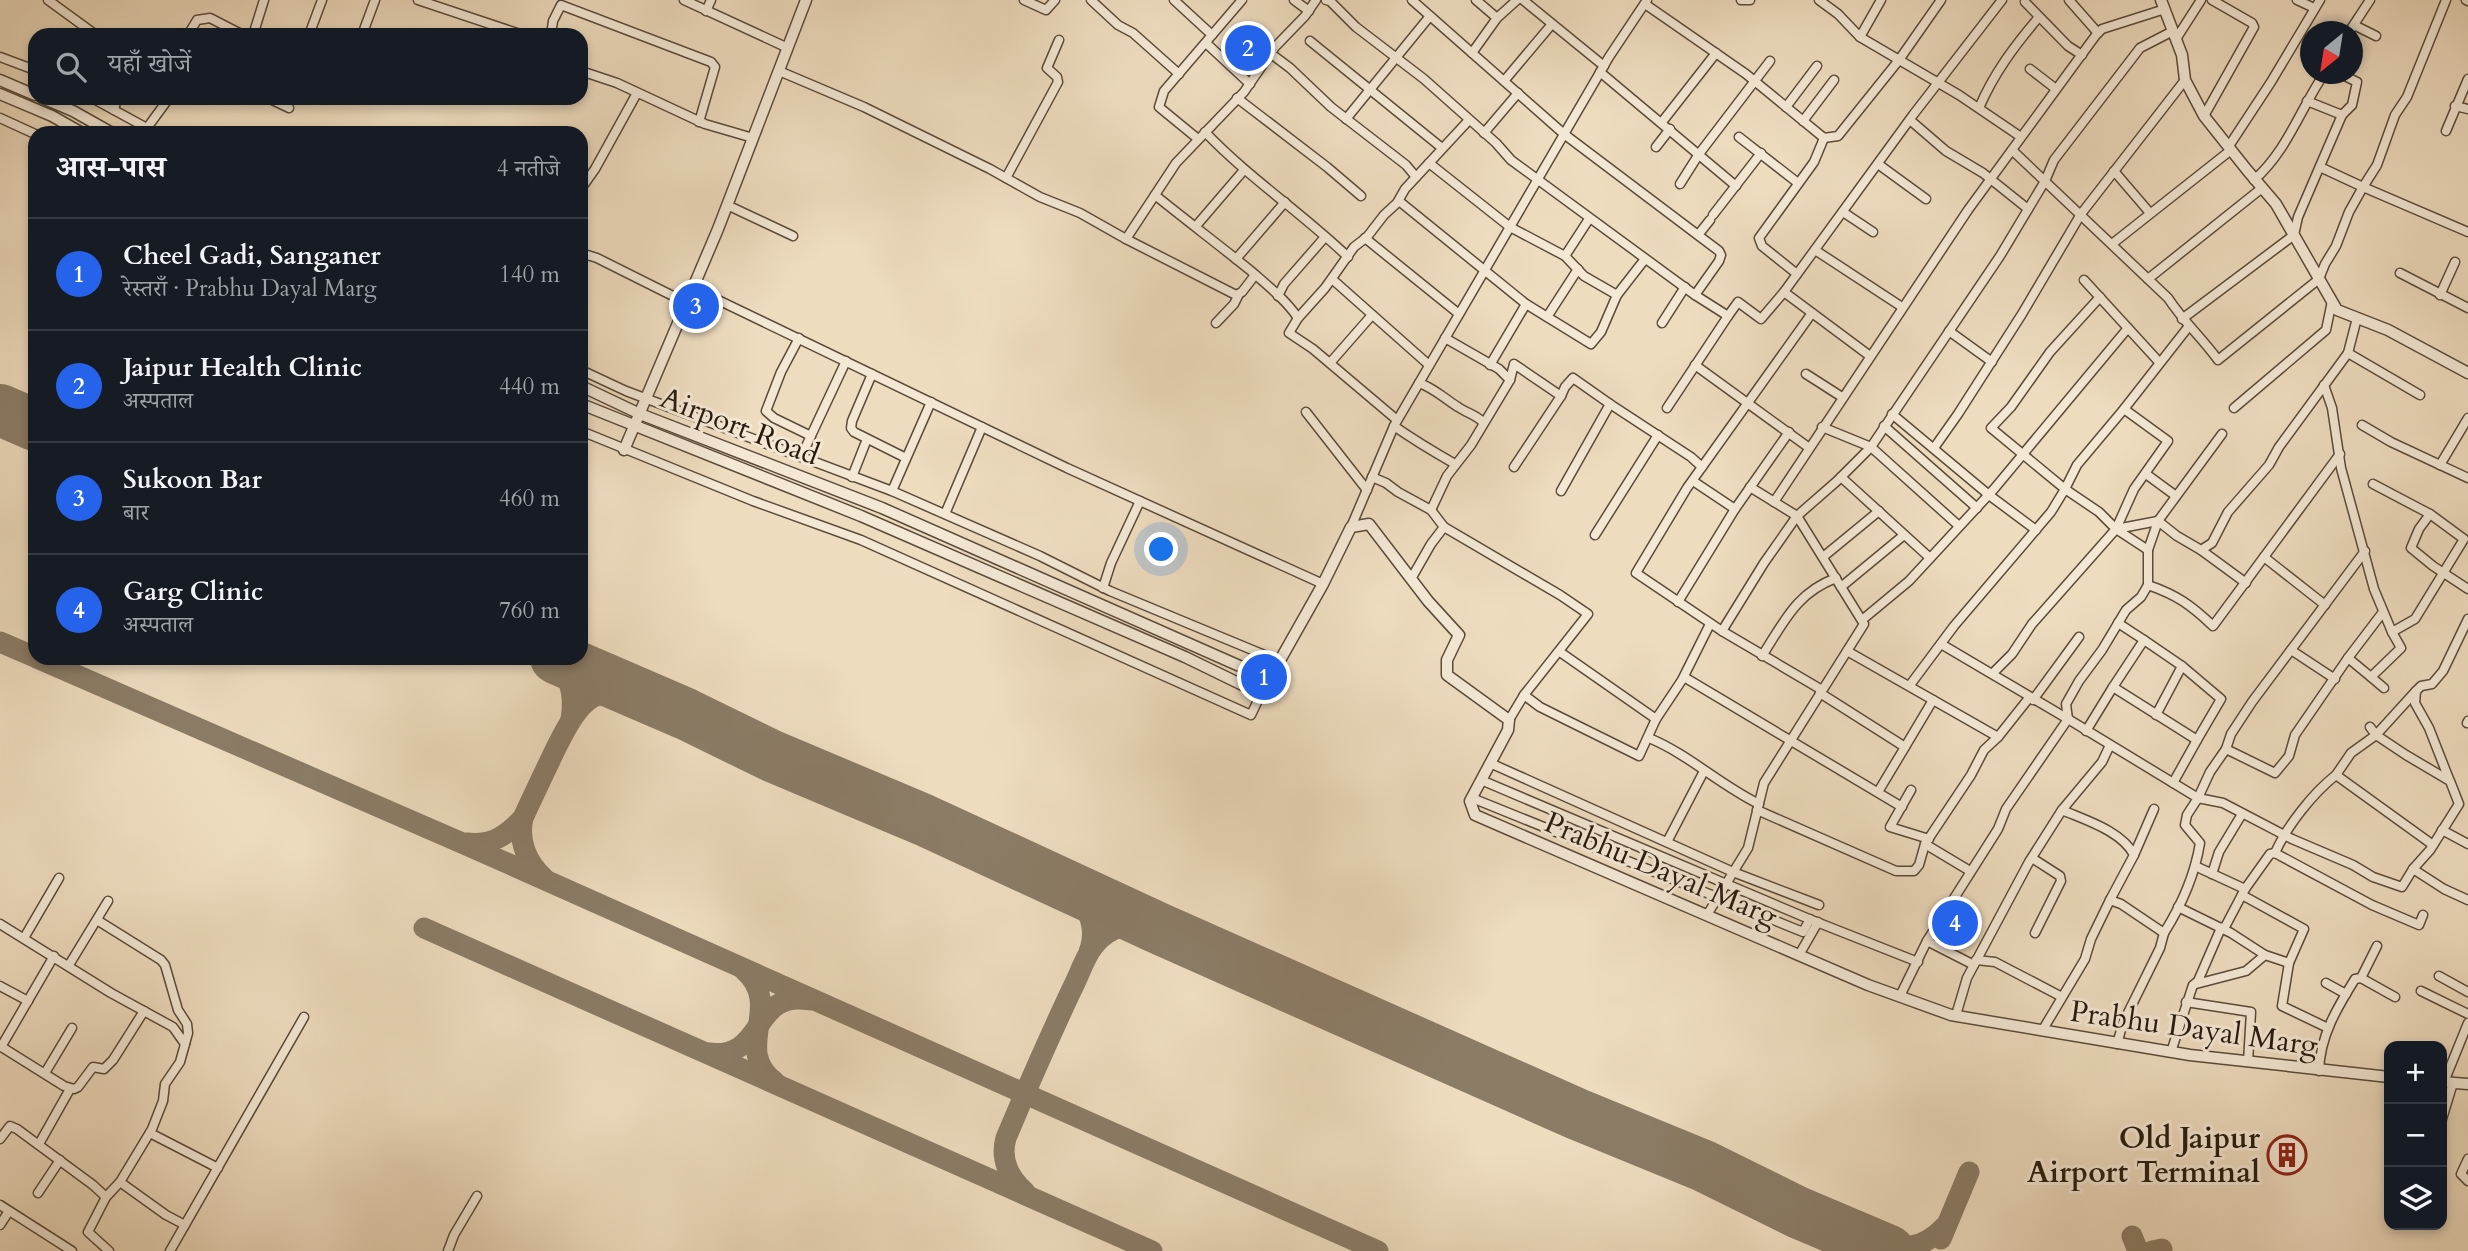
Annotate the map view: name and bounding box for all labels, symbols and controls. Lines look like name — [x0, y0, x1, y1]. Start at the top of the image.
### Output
north arrow — [2300, 21, 2363, 84]
pin: 2 — [1225, 22, 1271, 74]
search box — [28, 28, 588, 105]
text: यहाँ खोजें — [108, 46, 191, 81]
icon: search — [52, 48, 90, 86]
text: आस-पास — [56, 147, 166, 188]
text: 4 नतीजे — [497, 153, 560, 184]
text: Cheel Gadi, Sanganer — [123, 238, 381, 273]
text: 1 — [73, 259, 85, 290]
text: 140 m — [499, 259, 560, 290]
text: रेस्तराँ · Prabhu Dayal Marg — [123, 273, 377, 304]
pin: 3 — [673, 280, 719, 332]
text: Jaipur Health Clinic — [123, 350, 362, 385]
text: 2 — [73, 371, 85, 402]
text: 440 m — [499, 371, 560, 402]
street label: Airport Road — [654, 377, 825, 476]
text: अस्पताल — [123, 385, 193, 416]
text: Sukoon Bar — [123, 462, 262, 497]
text: 3 — [73, 483, 85, 514]
text: 460 m — [499, 483, 560, 514]
text: बार — [123, 497, 149, 528]
your location — [1144, 532, 1178, 566]
text: Garg Clinic — [123, 574, 263, 609]
text: 4 — [73, 595, 85, 626]
text: 760 m — [499, 595, 560, 626]
text: अस्पताल — [123, 609, 193, 640]
pin: 1 — [1241, 651, 1287, 703]
street label: Prabhu Dayal Marg — [1538, 802, 1784, 937]
pin: 4 — [1932, 897, 1978, 949]
street label: Prabhu Dayal Marg — [2068, 991, 2321, 1066]
map controls — [2384, 1041, 2447, 1230]
button: + — [2384, 1041, 2447, 1104]
button: − — [2384, 1104, 2447, 1167]
place label: Old Jaipur Airport Terminal — [2027, 1118, 2261, 1193]
building icon: Old Jaipur Airport Terminal — [2266, 1134, 2308, 1176]
button: layers — [2384, 1167, 2447, 1230]

